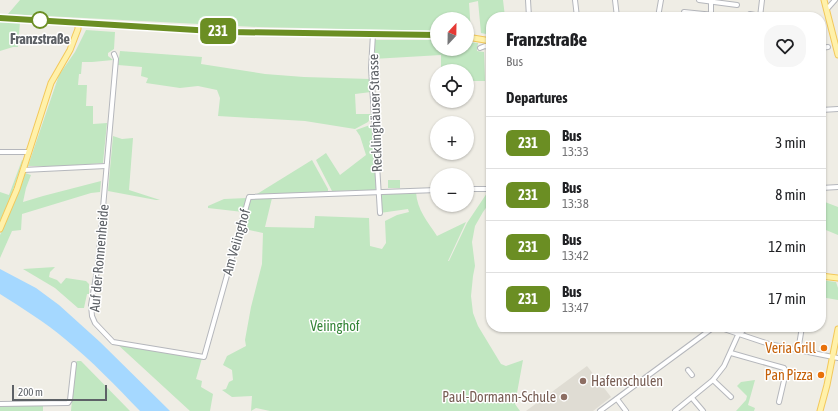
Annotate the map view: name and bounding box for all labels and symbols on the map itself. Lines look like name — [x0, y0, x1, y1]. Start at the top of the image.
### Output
marker: Franzstraße — [31, 11, 49, 29]
north arrow — [430, 12, 474, 56]
line badge: 231 — [195, 18, 241, 44]
place label: Franzstraße — [10, 31, 70, 47]
street label: Recklinghäuser Strasse — [365, 54, 385, 172]
street label: Auf der Ronnenheide — [86, 203, 112, 313]
street label: Am Veiinghof — [219, 207, 253, 277]
park label: Veiinghof — [310, 318, 360, 334]
place label: Veria Grill — [765, 340, 816, 356]
marker: Veria Grill — [819, 343, 829, 353]
place label: Pan Pizza — [765, 367, 813, 383]
marker: Pan Pizza — [816, 370, 826, 380]
place label: Hafenschulen — [591, 373, 663, 389]
marker: Hafenschulen — [578, 376, 588, 386]
scale bar — [12, 383, 107, 402]
place label: Paul-Dormann-Schule — [442, 389, 556, 405]
marker: Paul-Dormann-Schule — [559, 392, 569, 402]

